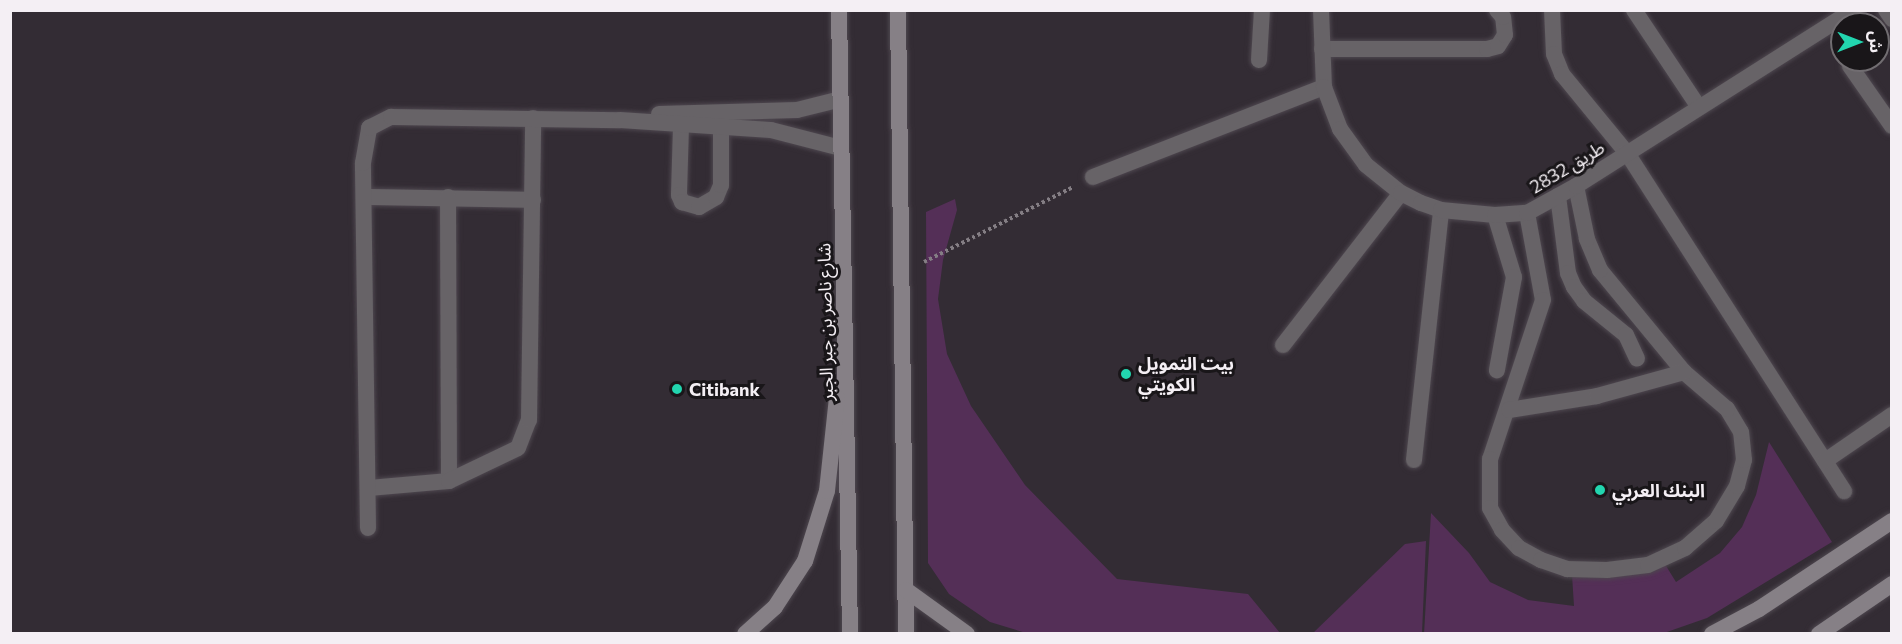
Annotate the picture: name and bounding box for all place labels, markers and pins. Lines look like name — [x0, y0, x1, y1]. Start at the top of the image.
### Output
place label: بيت التمويل الكويتي — [1138, 353, 1234, 395]
marker: بيت التمويل الكويتي — [1119, 367, 1133, 381]
place label: Citibank — [689, 378, 760, 400]
marker: Citibank — [670, 382, 684, 396]
place label: البنك العربي — [1612, 479, 1705, 501]
marker: البنك العربي — [1593, 483, 1607, 497]

